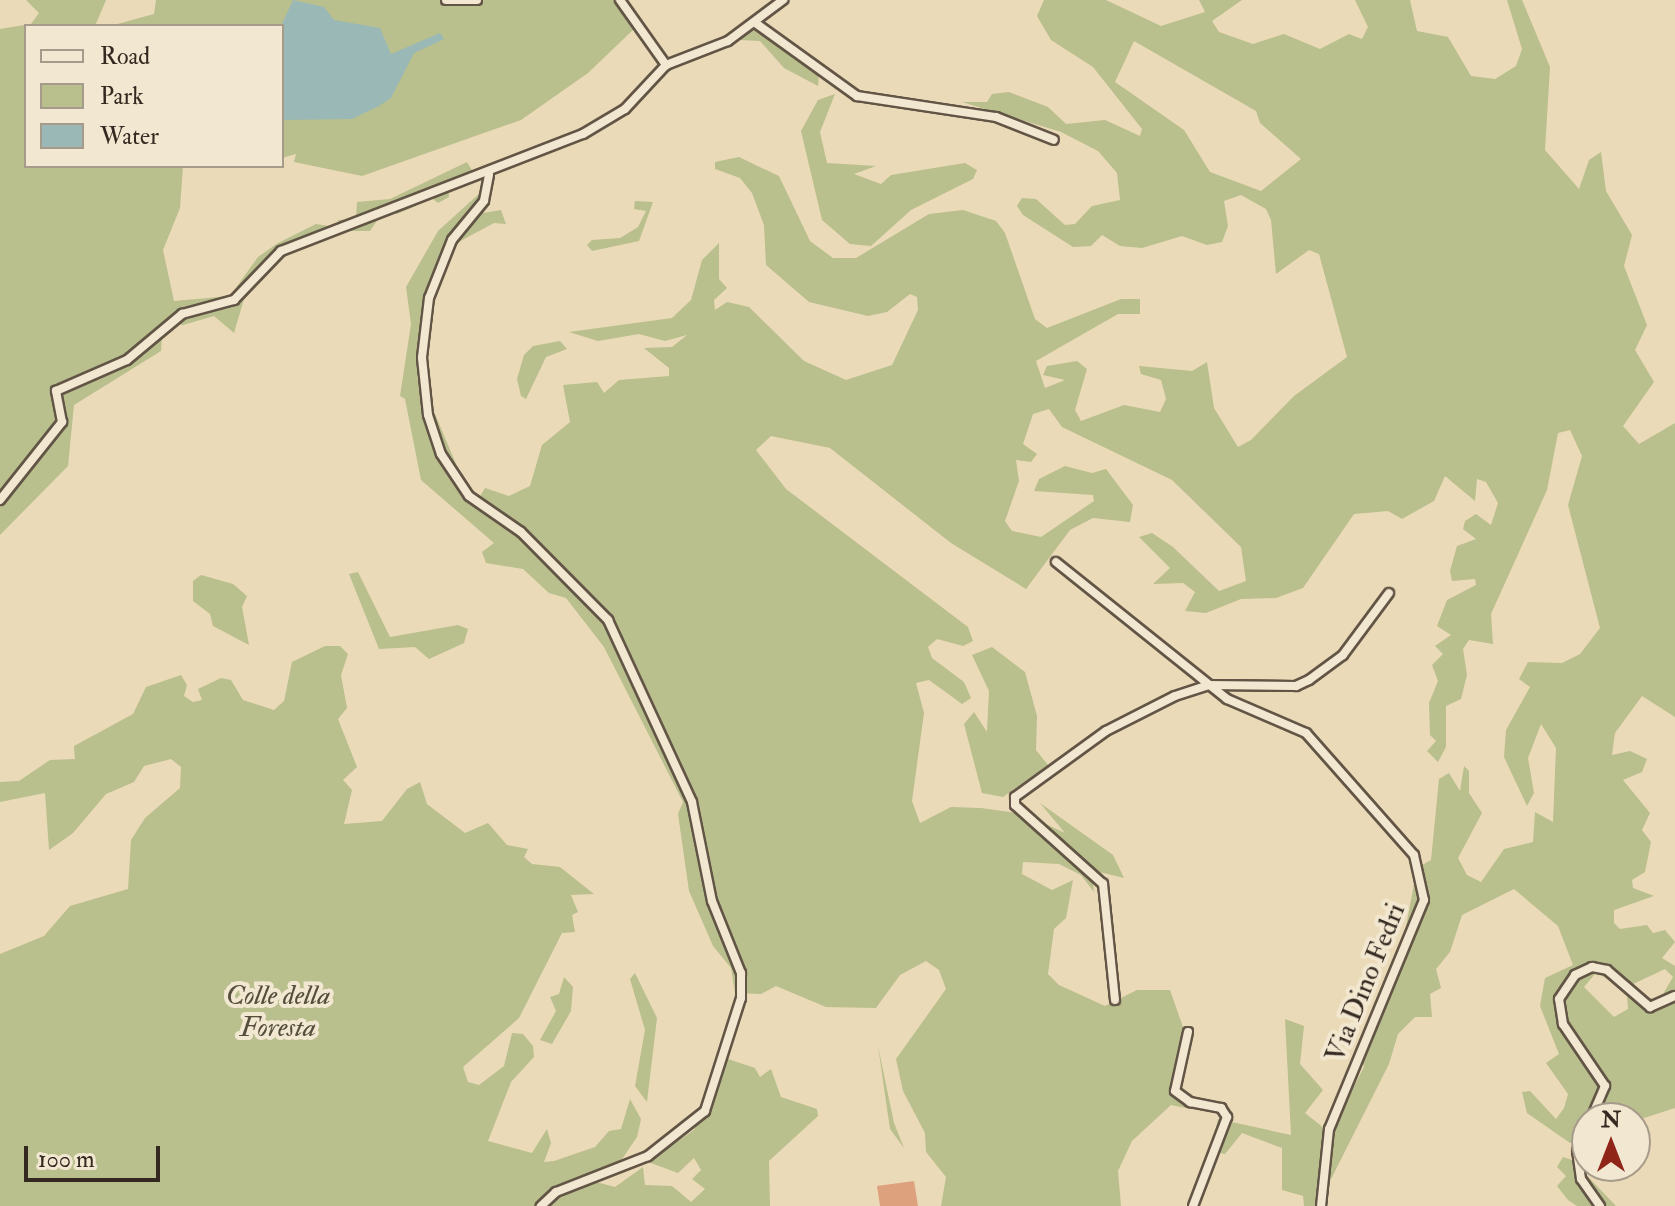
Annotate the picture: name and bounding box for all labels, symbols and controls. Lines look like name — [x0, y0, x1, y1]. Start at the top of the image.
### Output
legend — [24, 24, 284, 168]
text: Road — [100, 41, 150, 72]
text: Park — [100, 81, 144, 112]
text: Water — [100, 121, 159, 152]
street label: Via Dino Fedri — [1319, 898, 1413, 1068]
park label: Colle della Foresta — [226, 979, 330, 1045]
north arrow — [1571, 1102, 1651, 1182]
text: N — [1601, 1106, 1621, 1134]
scale bar — [28, 1130, 164, 1180]
text: 100 m — [38, 1144, 95, 1175]

